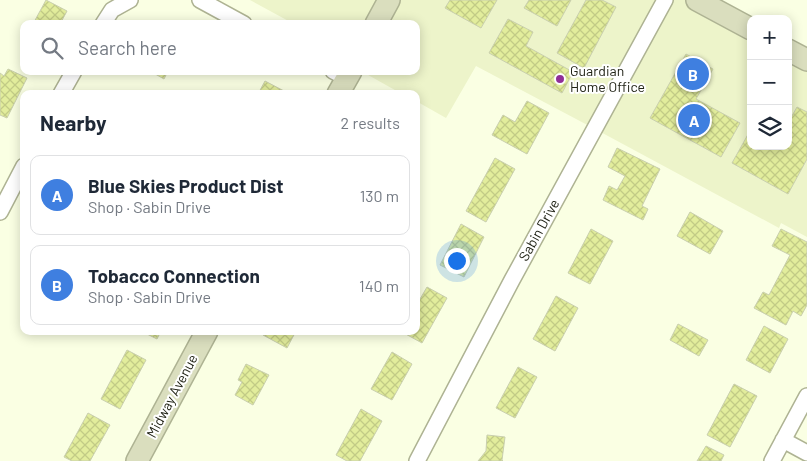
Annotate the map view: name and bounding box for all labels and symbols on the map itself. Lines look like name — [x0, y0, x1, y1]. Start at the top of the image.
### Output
pin: B — [677, 55, 709, 93]
place label: Guardian Home Office — [570, 62, 645, 95]
marker: Guardian Home Office — [554, 73, 566, 85]
pin: A — [678, 101, 710, 139]
street label: Sabin Drive — [515, 196, 562, 264]
your location — [444, 248, 470, 274]
street label: Midway Avenue — [142, 351, 201, 440]

